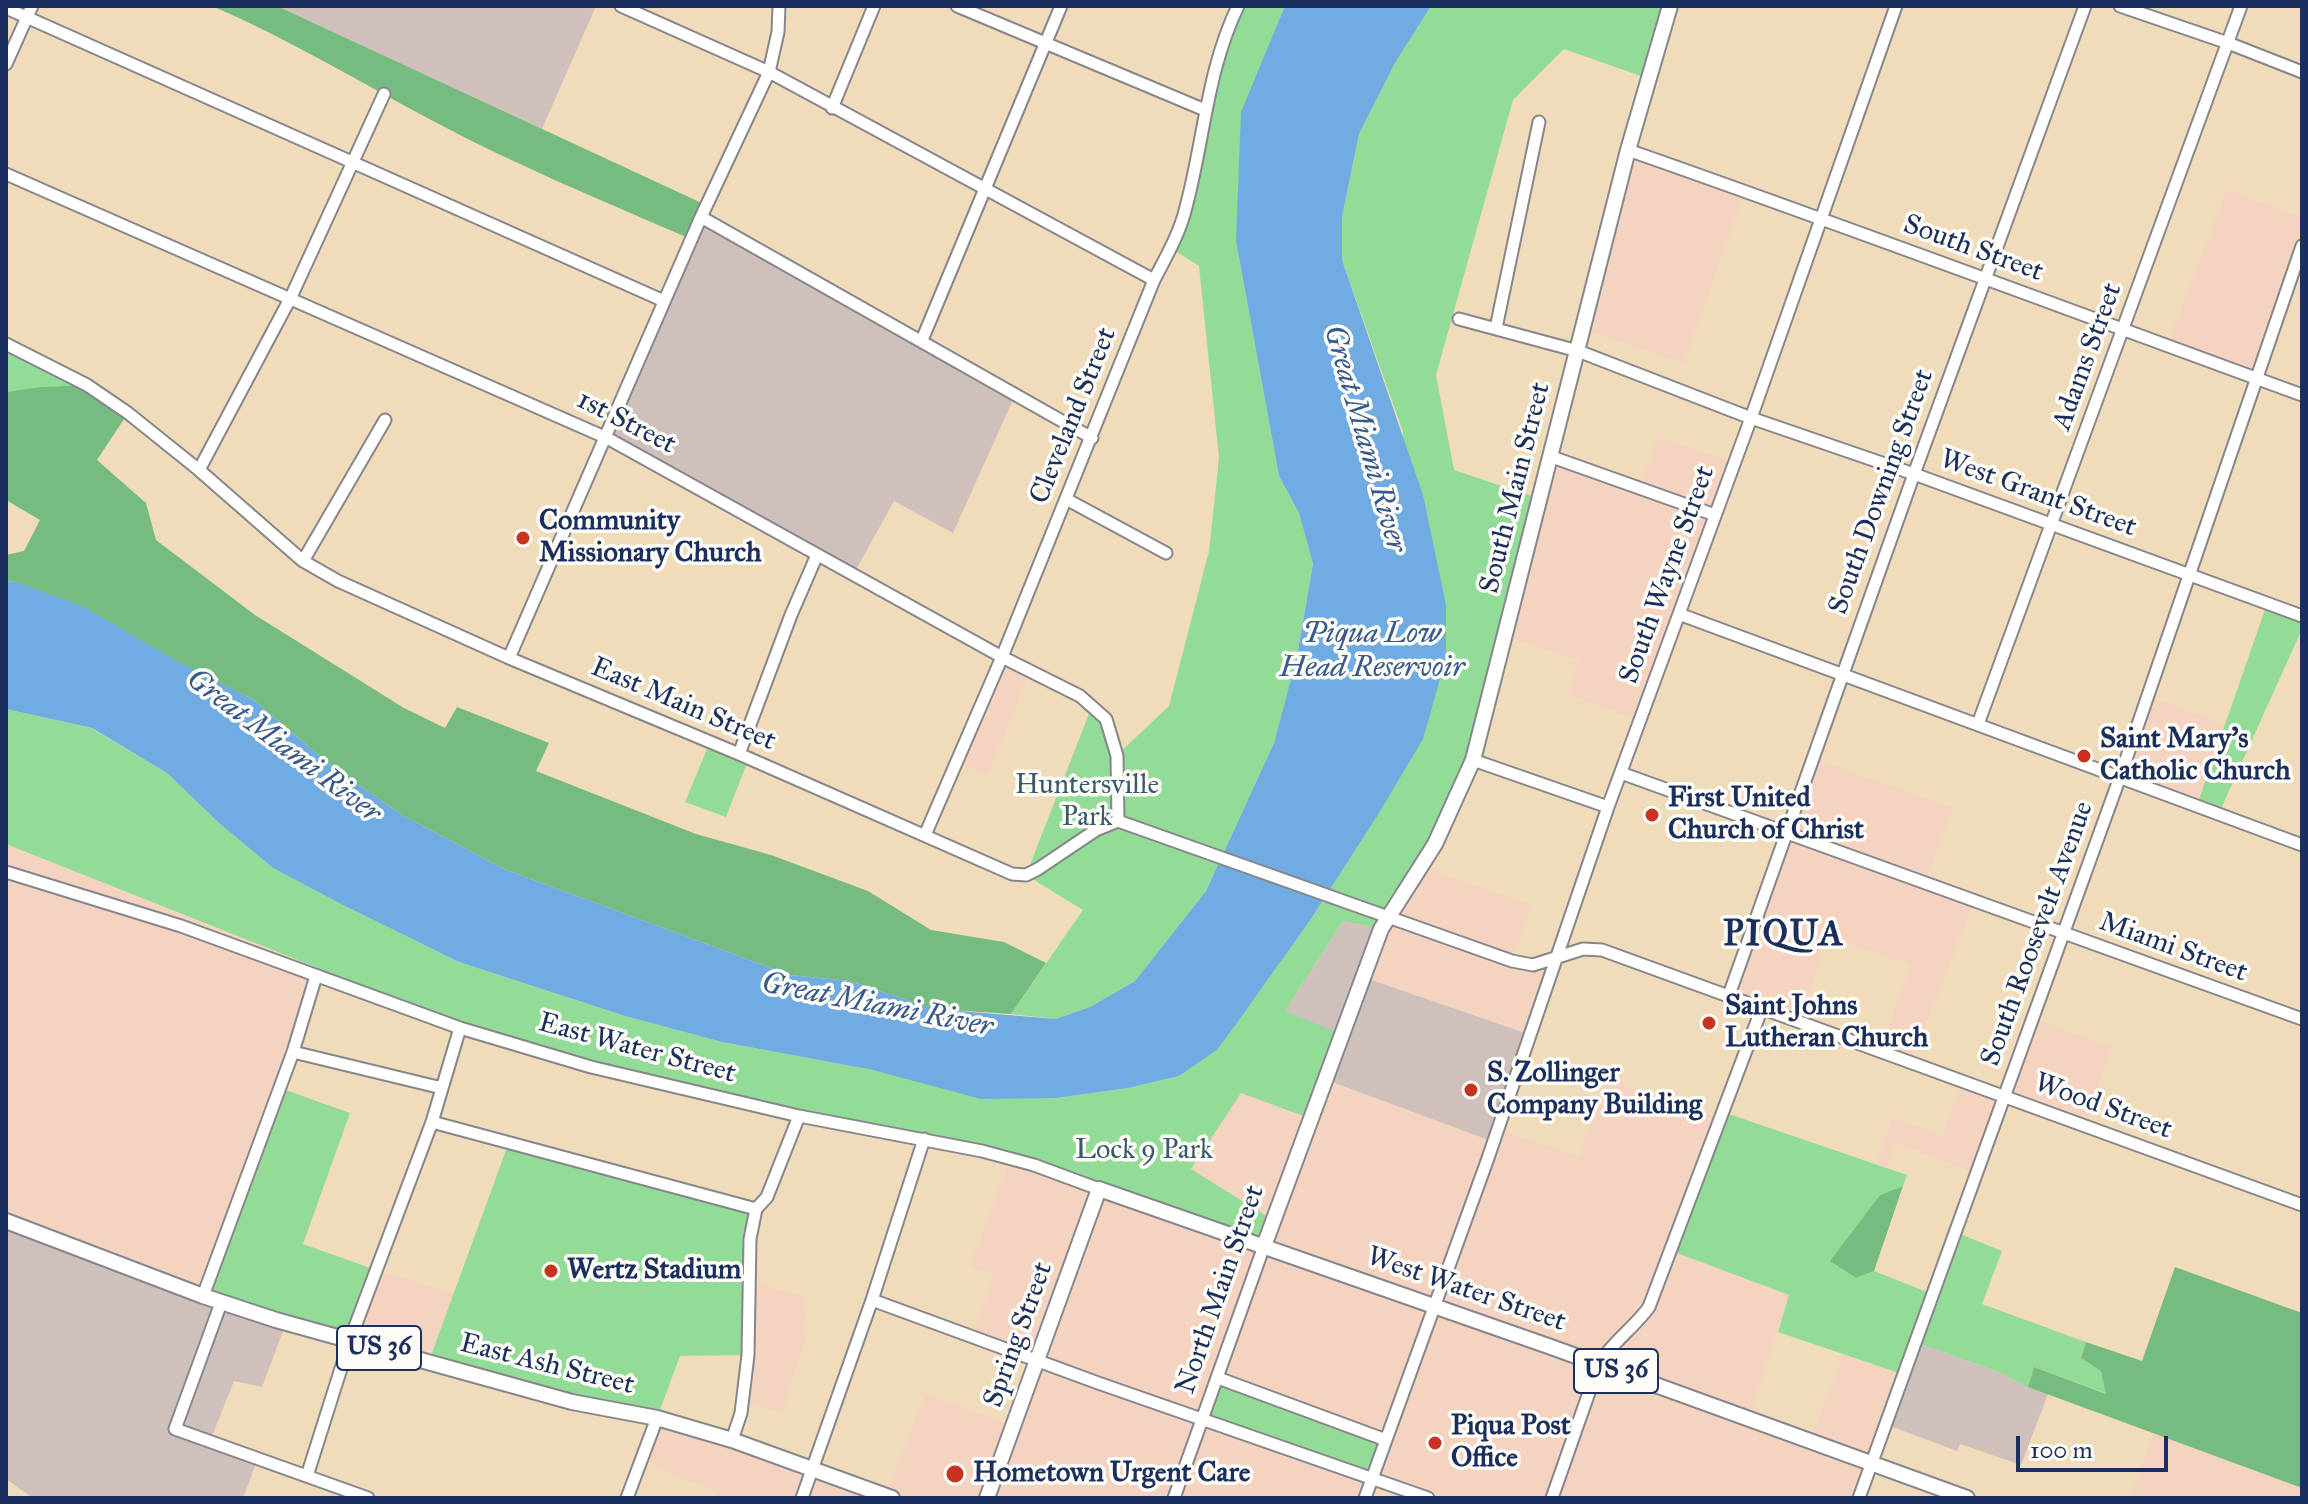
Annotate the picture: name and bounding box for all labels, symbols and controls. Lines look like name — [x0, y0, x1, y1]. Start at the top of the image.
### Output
street label: South Street — [1898, 208, 2048, 290]
street label: Adams Street — [2046, 279, 2130, 435]
water label: Great Miami River — [1314, 321, 1414, 557]
street label: Cleveland Street — [1023, 323, 1125, 509]
street label: South Downing Street — [1822, 365, 1942, 619]
street label: South Main Street — [1474, 379, 1558, 597]
street label: 1st Street — [571, 384, 681, 462]
street label: West Grant Street — [1935, 443, 2141, 545]
street label: South Wayne Street — [1613, 462, 1723, 688]
place label: Community Missionary Church — [539, 505, 762, 571]
marker: Community Missionary Church — [514, 529, 532, 547]
water label: Piqua Low Head Reservoir — [1279, 617, 1465, 688]
street label: East Main Street — [586, 651, 780, 759]
water label: Great Miami River — [178, 662, 388, 832]
place label: Saint Mary’s Catholic Church — [2100, 723, 2291, 789]
marker: Saint Mary’s Catholic Church — [2075, 747, 2093, 765]
park label: Huntersville Park — [1015, 769, 1159, 835]
place label: First United Church of Christ — [1668, 782, 1864, 848]
street label: South Roosevelt Avenue — [1975, 797, 2101, 1071]
marker: First United Church of Christ — [1643, 806, 1661, 824]
street label: Miami Street — [2094, 906, 2252, 990]
district label: PIQUA — [1723, 914, 1845, 958]
water label: Great Miami River — [758, 966, 996, 1046]
place label: Saint Johns Lutheran Church — [1725, 990, 1928, 1056]
street label: East Water Street — [535, 1007, 739, 1091]
marker: Saint Johns Lutheran Church — [1700, 1014, 1718, 1032]
place label: S. Zollinger Company Building — [1487, 1057, 1702, 1123]
street label: Wood Street — [2030, 1067, 2176, 1147]
marker: S. Zollinger Company Building — [1462, 1081, 1480, 1099]
park label: Lock 9 Park — [1075, 1134, 1213, 1168]
street label: North Main Street — [1170, 1181, 1272, 1399]
street label: West Water Street — [1362, 1240, 1570, 1340]
place label: Wertz Stadium — [567, 1254, 741, 1288]
street label: Spring Street — [977, 1258, 1061, 1412]
marker: Wertz Stadium — [542, 1262, 560, 1280]
road number: US 36 — [337, 1326, 421, 1370]
street label: East Ash Street — [456, 1327, 638, 1403]
road number: US 36 — [1574, 1349, 1658, 1393]
place label: Piqua Post Office — [1451, 1410, 1571, 1476]
scale bar — [2020, 1420, 2172, 1470]
marker: Piqua Post Office — [1426, 1434, 1444, 1452]
text: 100 m — [2030, 1435, 2093, 1465]
place label: Hometown Urgent Care — [973, 1457, 1250, 1491]
marker: Hometown Urgent Care — [944, 1463, 966, 1485]

